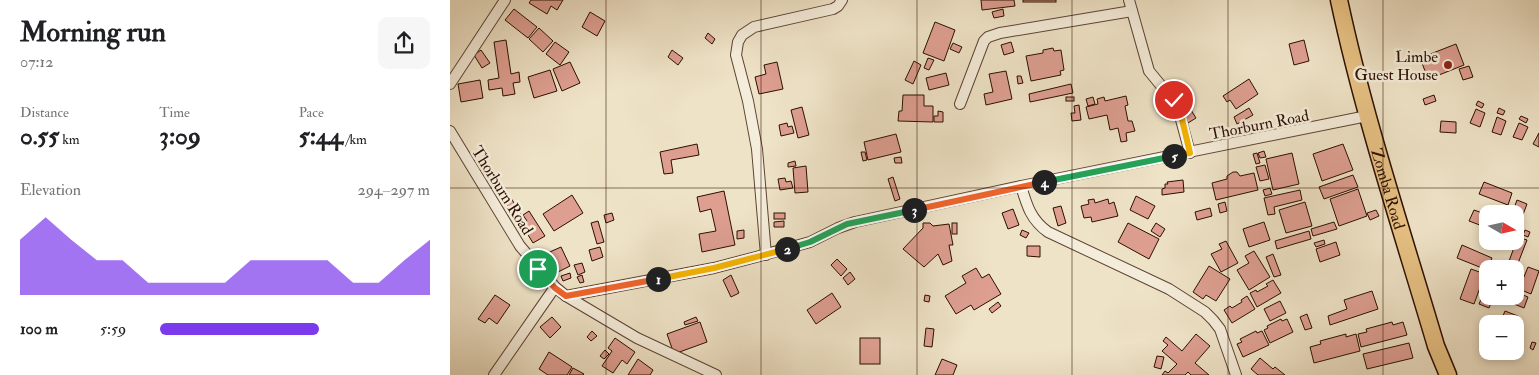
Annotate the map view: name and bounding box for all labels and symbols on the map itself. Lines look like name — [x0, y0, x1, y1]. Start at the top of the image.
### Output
place label: Limbe Guest House — [1354, 47, 1438, 85]
marker: Limbe Guest House — [1442, 59, 1454, 71]
pin — [1153, 79, 1195, 121]
street label: Thorburn Road — [1208, 106, 1311, 144]
street label: Thorburn Road — [467, 142, 537, 239]
pin: 5 — [1162, 144, 1186, 168]
street label: Zomba Road — [1366, 146, 1409, 232]
pin: 4 — [1032, 170, 1056, 194]
pin: 3 — [902, 198, 926, 222]
north arrow — [1479, 205, 1524, 250]
pin: 2 — [774, 236, 800, 262]
pin — [517, 248, 559, 290]
pin: 1 — [646, 266, 670, 292]

